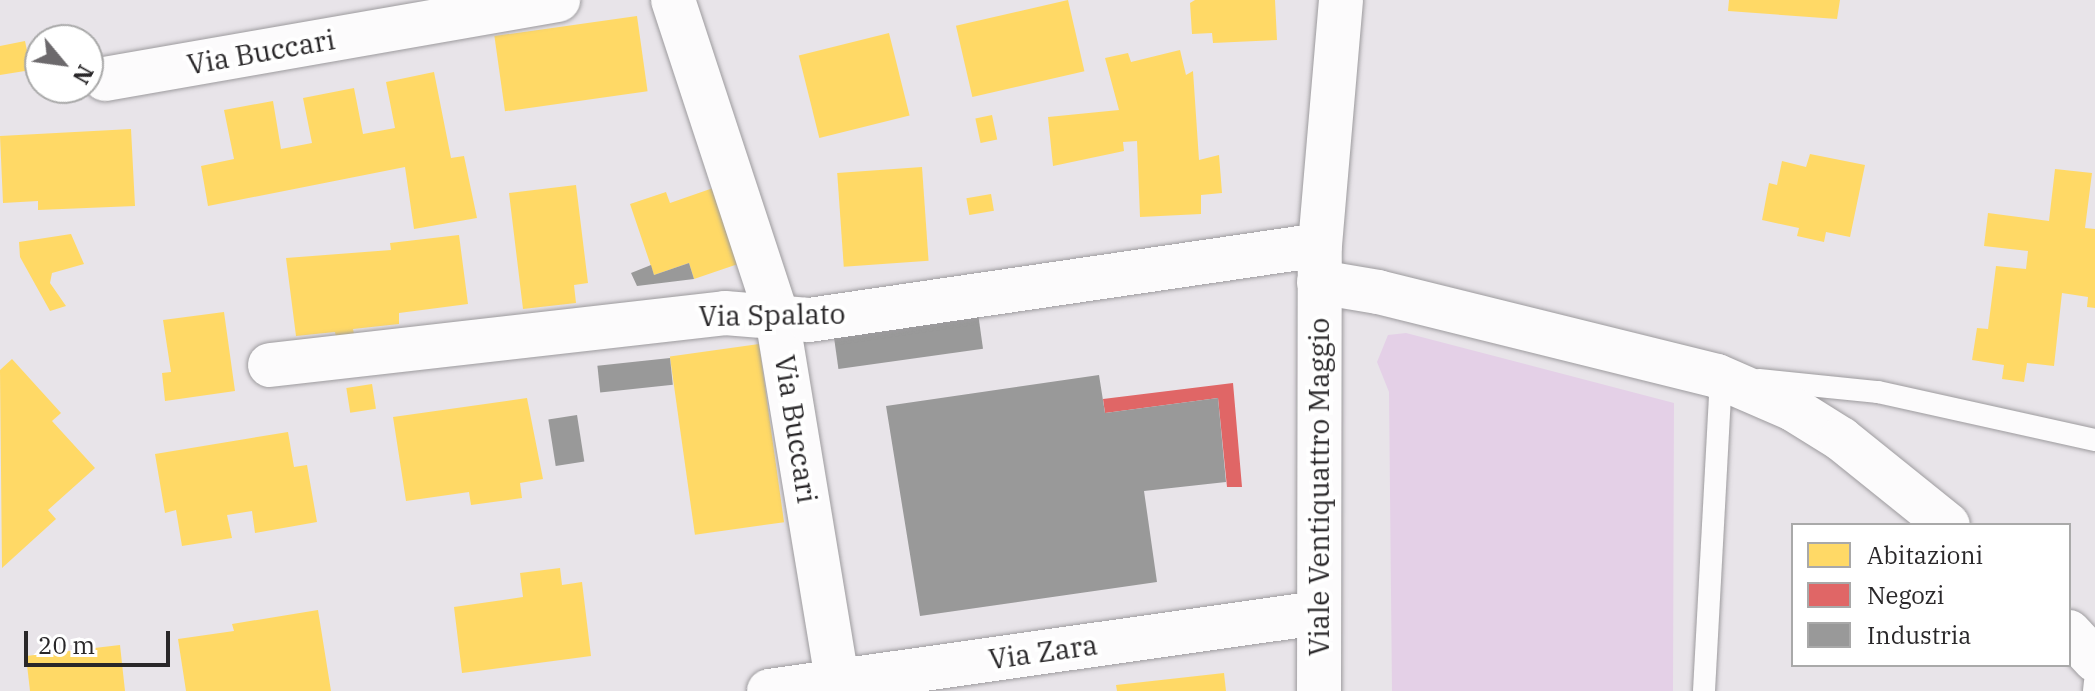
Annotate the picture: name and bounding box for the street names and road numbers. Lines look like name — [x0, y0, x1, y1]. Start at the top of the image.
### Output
street label: Via Buccari — [184, 22, 338, 82]
street label: Via Spalato — [698, 297, 846, 333]
street label: Viale Ventiquattro Maggio — [1302, 318, 1336, 656]
street label: Via Buccari — [768, 353, 824, 505]
street label: Via Zara — [986, 628, 1100, 676]

